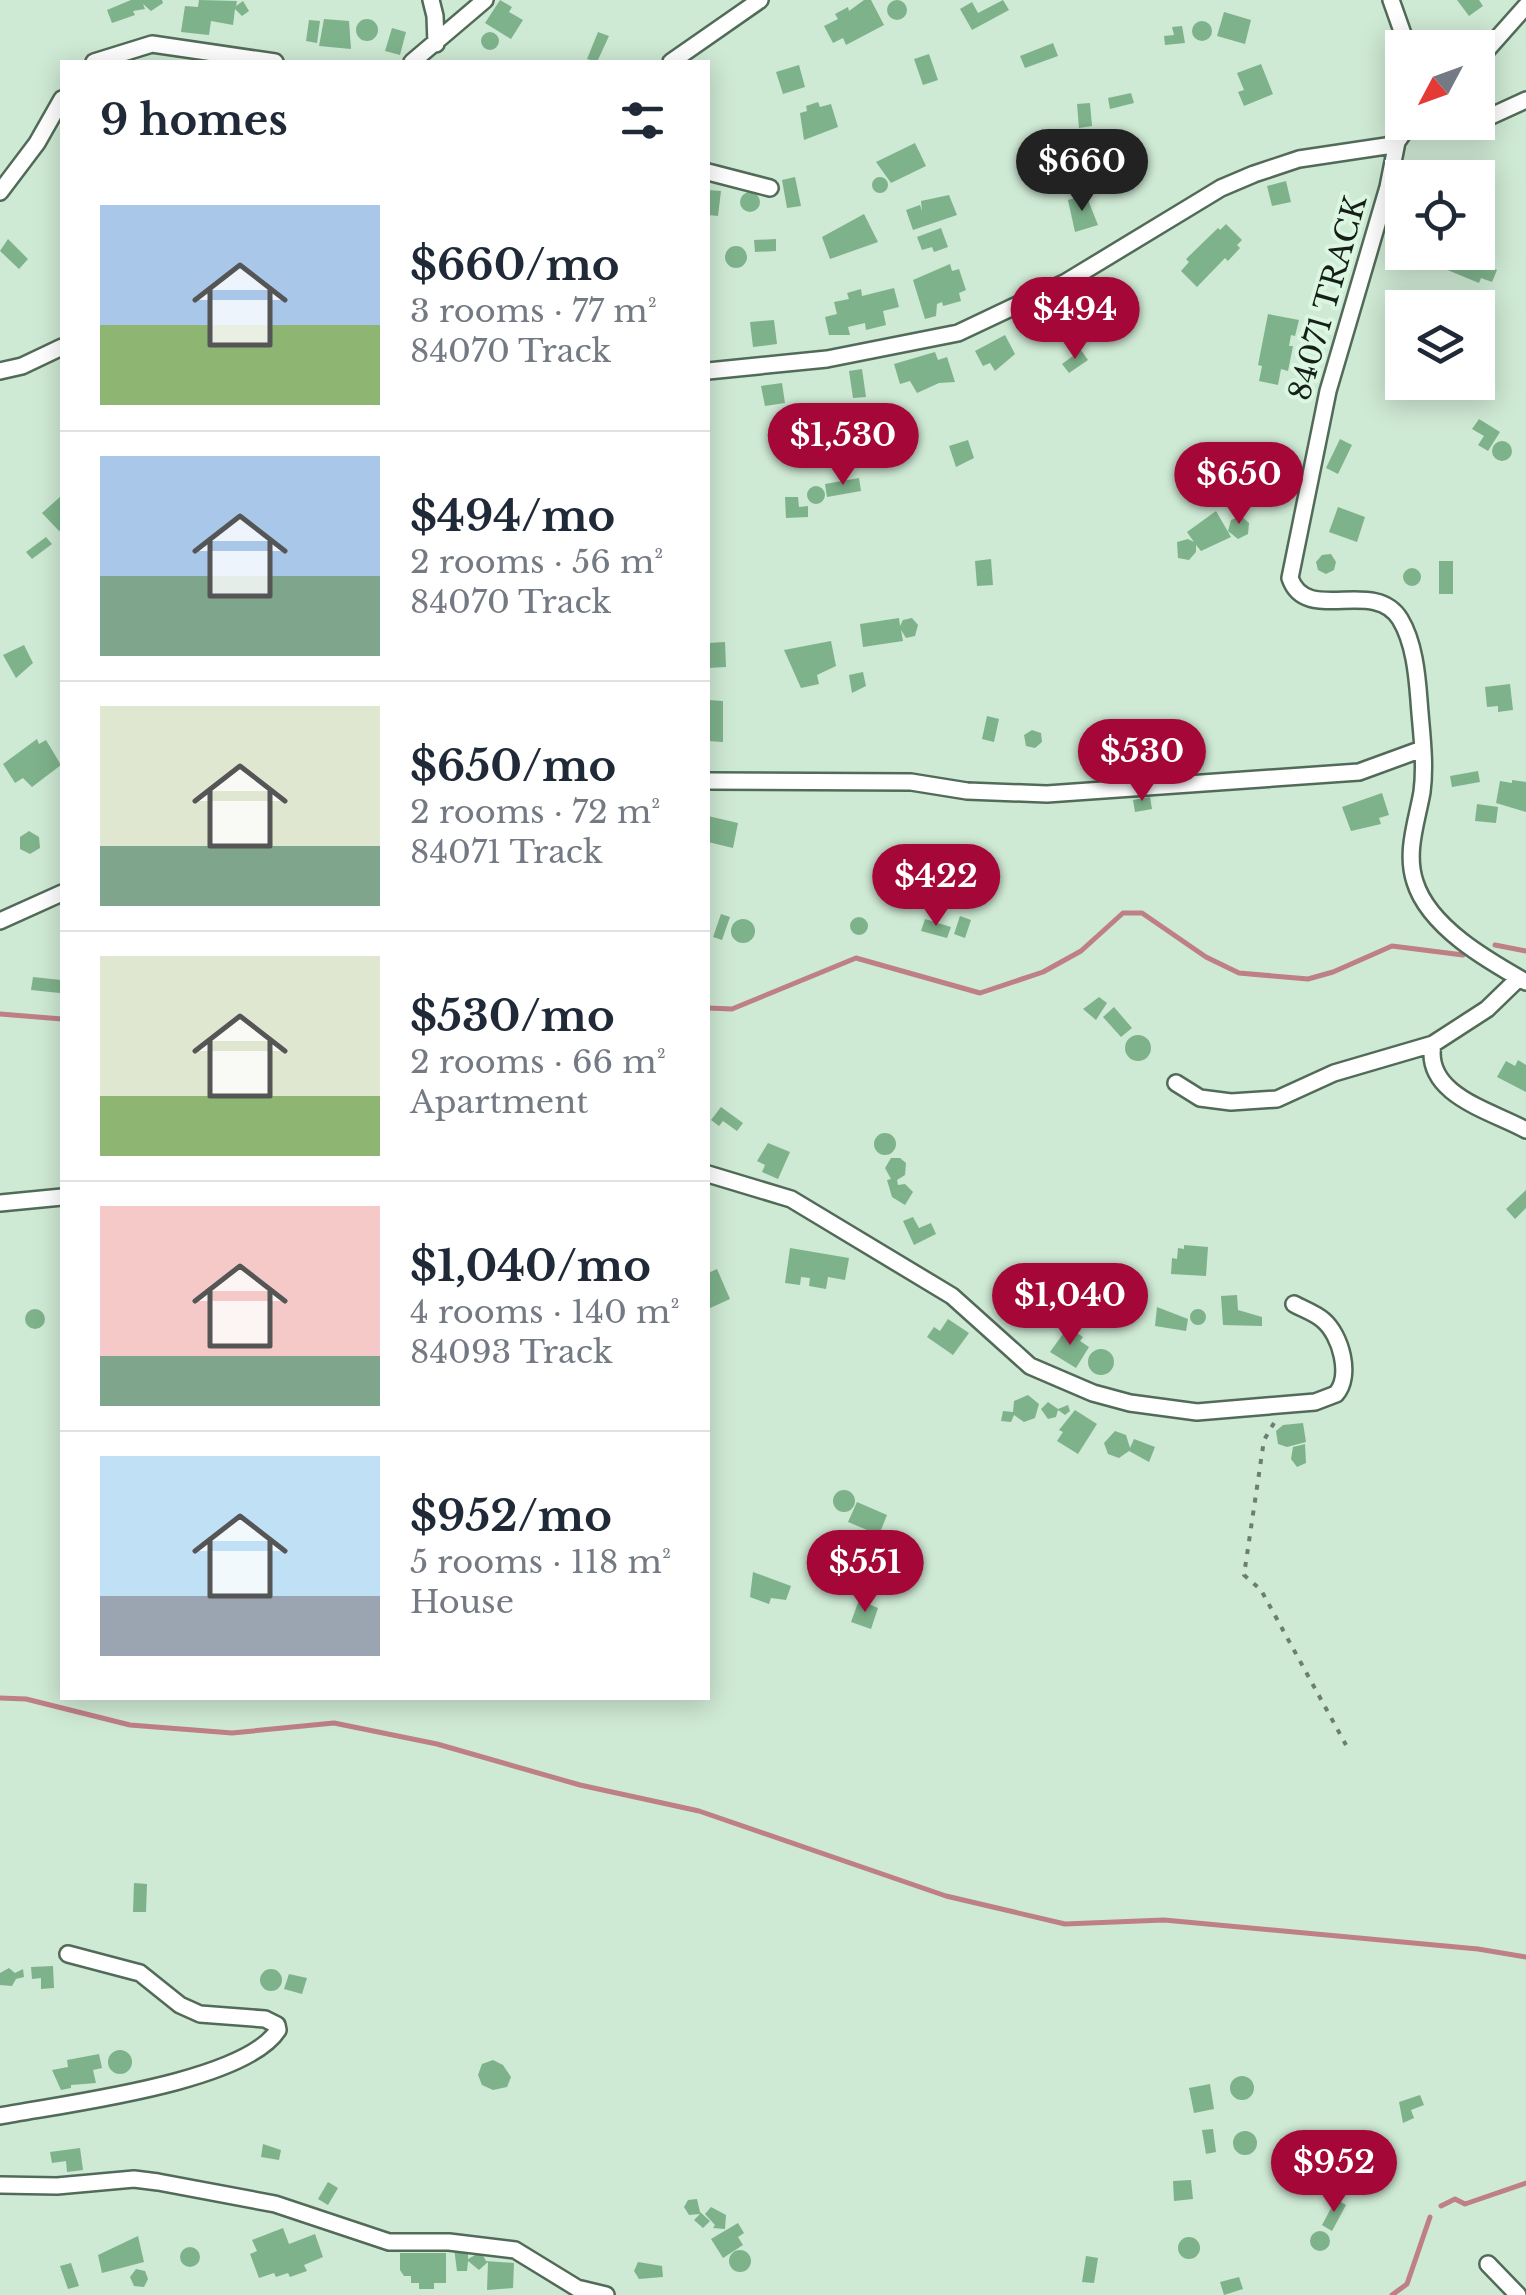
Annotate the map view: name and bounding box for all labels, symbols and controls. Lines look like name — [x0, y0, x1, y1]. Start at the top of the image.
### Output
north arrow — [1385, 30, 1495, 140]
map controls — [1385, 30, 1495, 400]
icon: filters — [615, 93, 670, 148]
text: 9 homes — [100, 94, 288, 146]
pin: $660 — [1023, 129, 1141, 214]
text: $660 — [1038, 141, 1126, 181]
button: locate — [1385, 160, 1495, 270]
street label: 84071 TRACK — [1281, 191, 1375, 404]
text: $660/mo — [410, 239, 620, 291]
icon: home — [180, 245, 300, 365]
pin: $494 — [1016, 277, 1134, 362]
text: $494 — [1033, 289, 1117, 329]
button: layers — [1385, 290, 1495, 400]
text: 3 rooms · 77 m² — [410, 291, 657, 331]
text: 84070 Track — [410, 331, 611, 371]
pin: $1,530 — [762, 403, 924, 488]
text: $1,530 — [790, 415, 896, 455]
pin: $650 — [1180, 442, 1298, 527]
text: $650 — [1196, 454, 1282, 494]
text: $494/mo — [410, 490, 615, 542]
icon: home — [180, 496, 300, 616]
text: 2 rooms · 56 m² — [410, 542, 663, 582]
text: 84070 Track — [410, 582, 611, 622]
pin: $530 — [1083, 719, 1201, 804]
text: $530 — [1100, 731, 1184, 771]
text: $650/mo — [410, 740, 616, 792]
icon: home — [180, 746, 300, 866]
text: 2 rooms · 72 m² — [410, 792, 660, 832]
text: 84071 Track — [410, 832, 603, 872]
pin: $422 — [877, 844, 995, 929]
text: $422 — [894, 856, 978, 896]
text: $530/mo — [410, 990, 615, 1042]
icon: home — [180, 996, 300, 1116]
text: 2 rooms · 66 m² — [410, 1042, 666, 1082]
text: Apartment — [410, 1082, 588, 1122]
text: $1,040/mo — [410, 1240, 651, 1292]
icon: home — [180, 1246, 300, 1366]
pin: $1,040 — [989, 1263, 1151, 1348]
text: $1,040 — [1014, 1275, 1126, 1315]
text: 4 rooms · 140 m² — [410, 1292, 680, 1332]
text: 84093 Track — [410, 1332, 613, 1372]
text: $952/mo — [410, 1490, 612, 1542]
icon: home — [180, 1496, 300, 1616]
pin: $551 — [806, 1530, 924, 1615]
text: 5 rooms · 118 m² — [410, 1542, 671, 1582]
text: $551 — [829, 1542, 901, 1582]
text: House — [410, 1582, 514, 1622]
pin: $952 — [1275, 2130, 1393, 2215]
text: $952 — [1293, 2142, 1375, 2182]

